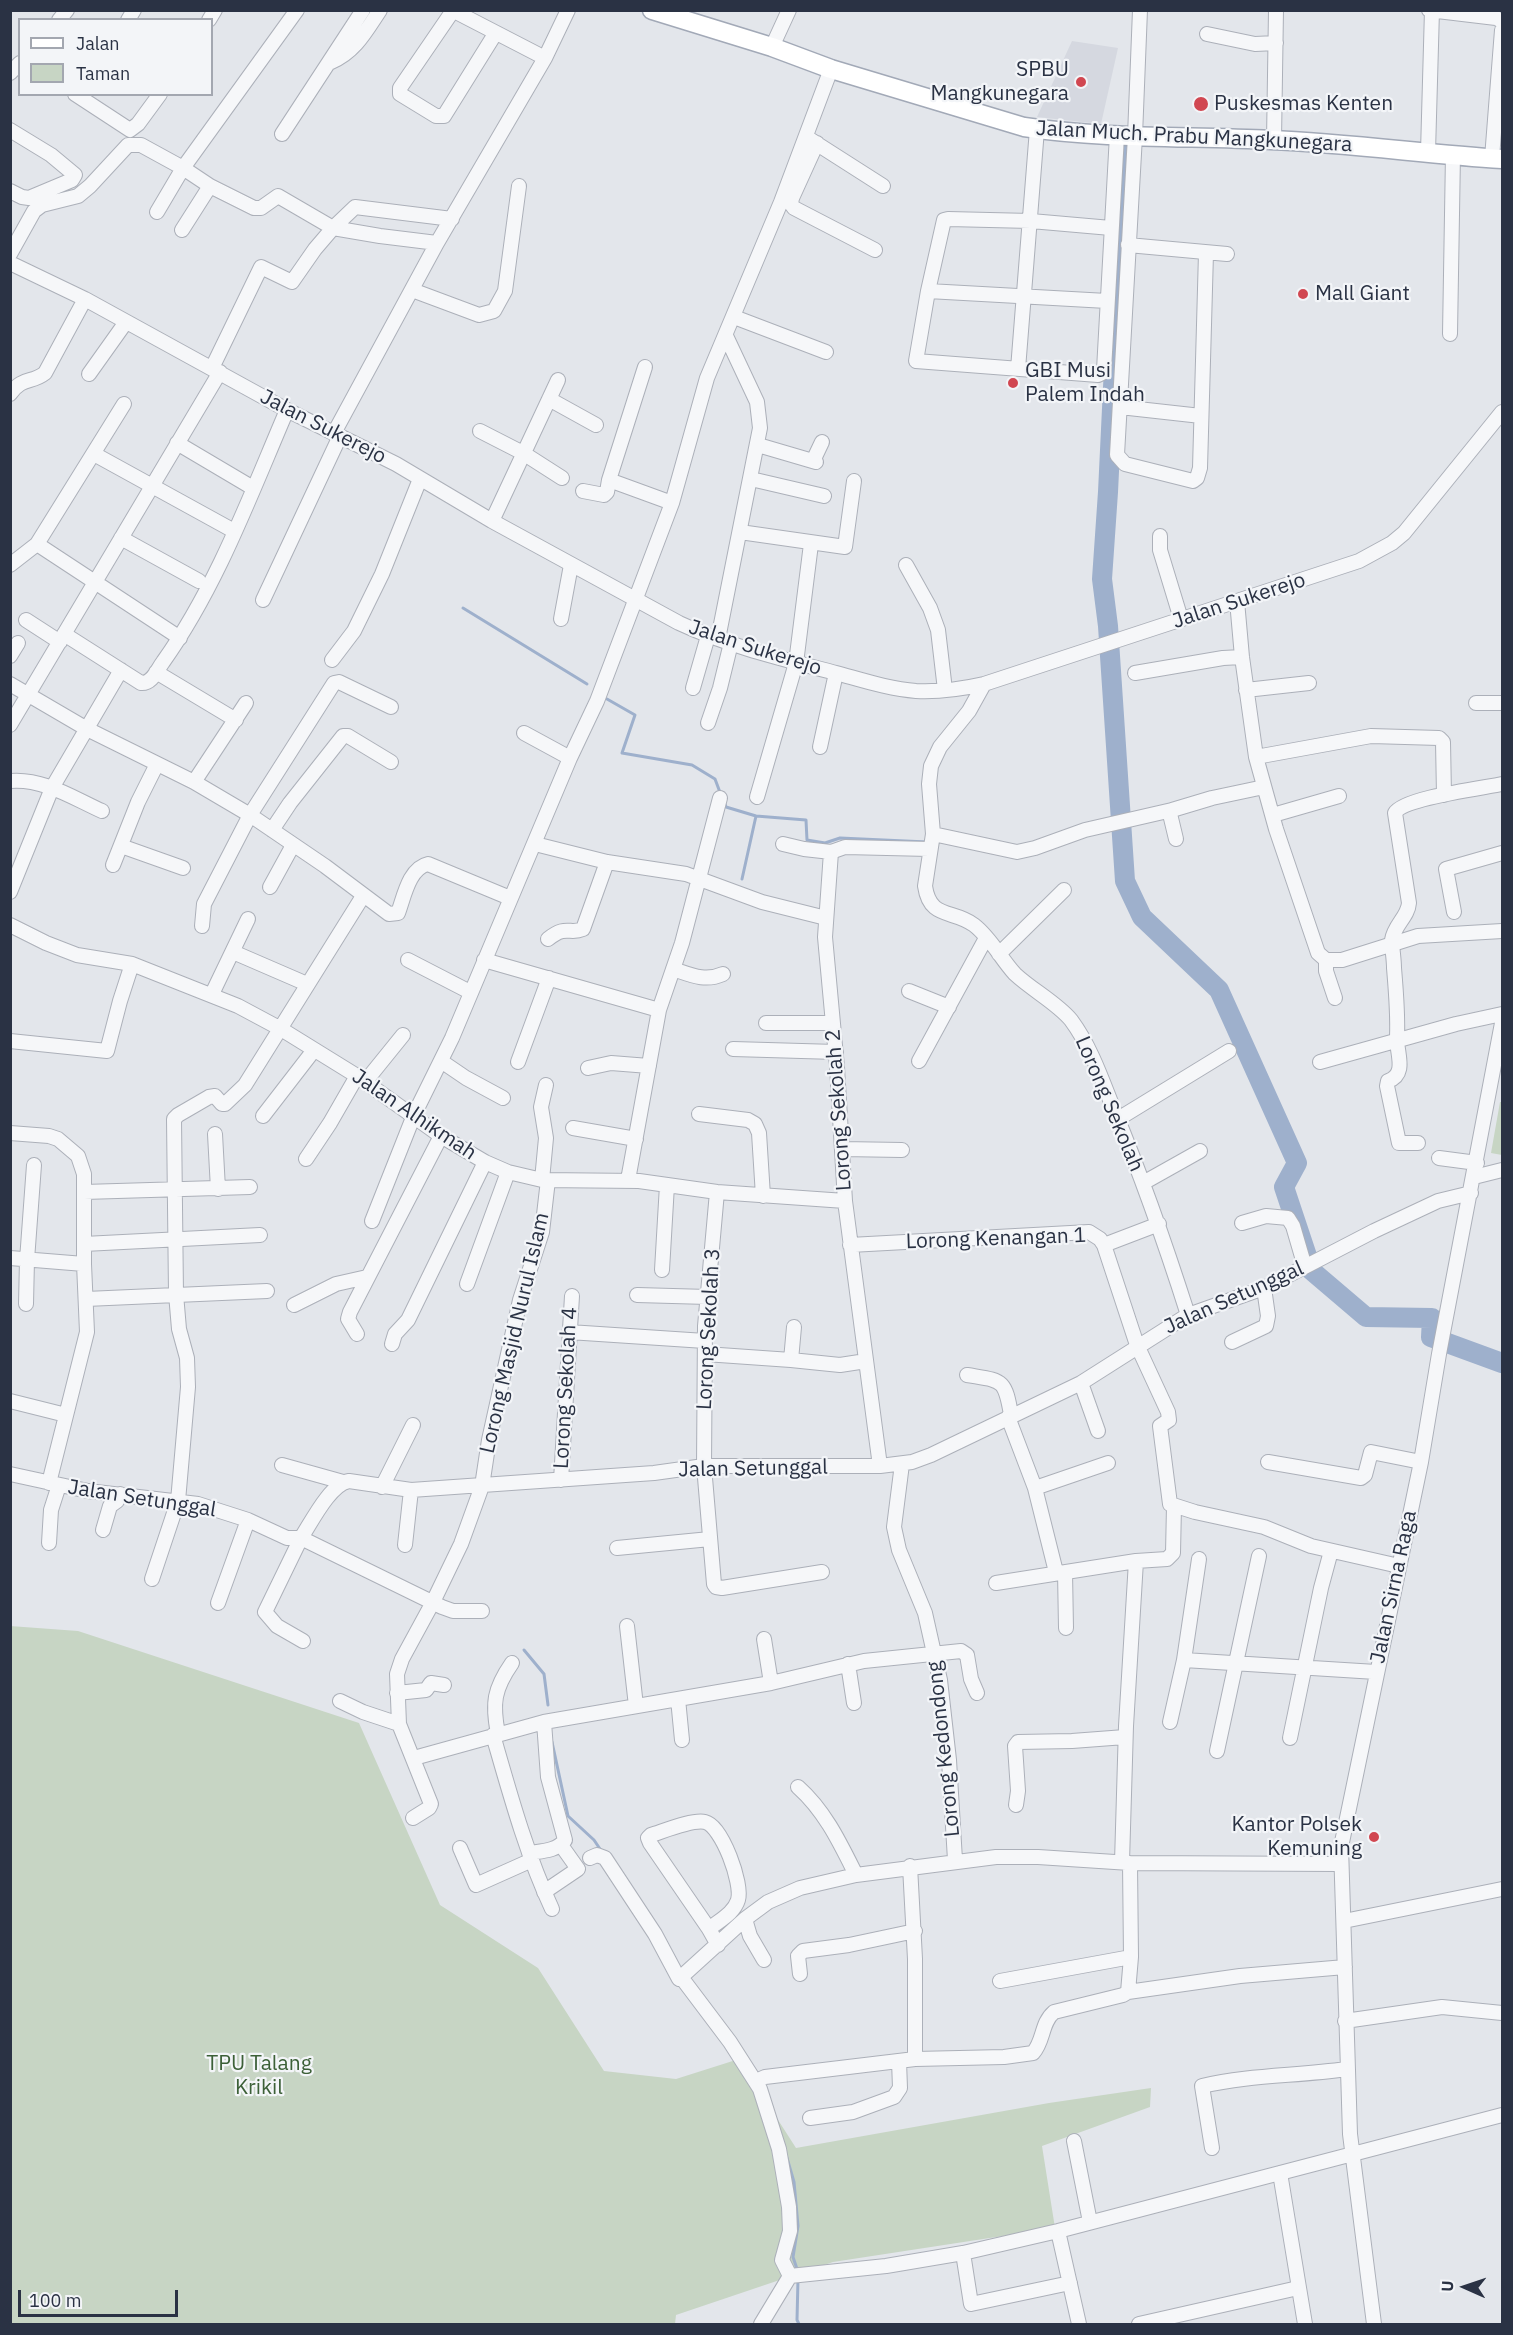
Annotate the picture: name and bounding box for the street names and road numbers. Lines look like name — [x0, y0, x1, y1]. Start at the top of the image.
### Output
street label: Jalan Much. Prabu Mangkunegara — [1035, 116, 1353, 158]
street label: Jalan Sukerejo — [256, 384, 390, 470]
street label: Jalan Sukerejo — [1169, 568, 1309, 634]
street label: Jalan Sukerejo — [685, 615, 825, 681]
street label: Lorong Sekolah 2 — [821, 1028, 857, 1192]
street label: Lorong Sekolah — [1069, 1033, 1149, 1175]
street label: Jalan Alhikmah — [347, 1064, 481, 1166]
street label: Lorong Masjid Nurul Islam — [475, 1210, 555, 1456]
street label: Lorong Kenangan 1 — [905, 1223, 1087, 1255]
street label: Lorong Sekolah 3 — [692, 1247, 726, 1411]
street label: Jalan Setunggal — [1160, 1256, 1308, 1340]
street label: Lorong Sekolah 4 — [549, 1306, 583, 1470]
street label: Jalan Setunggal — [678, 1455, 828, 1483]
street label: Jalan Setunggal — [66, 1475, 218, 1523]
street label: Jalan Sirna Raga — [1365, 1508, 1423, 1666]
street label: Lorong Kedondong — [922, 1660, 966, 1838]

